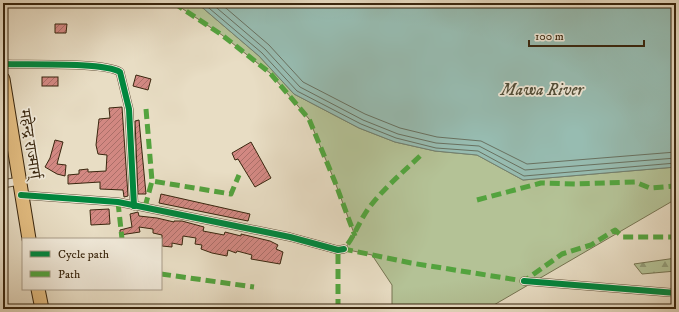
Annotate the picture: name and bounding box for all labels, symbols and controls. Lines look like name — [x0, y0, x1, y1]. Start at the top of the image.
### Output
scale bar — [529, 22, 644, 48]
text: 100 m — [535, 29, 564, 44]
water label: Mawa River — [500, 79, 585, 101]
street label: महेन्द्र राज्मार्ग् — [14, 107, 46, 183]
legend — [22, 238, 162, 290]
text: Cycle path — [58, 247, 110, 262]
text: Path — [58, 267, 81, 282]

